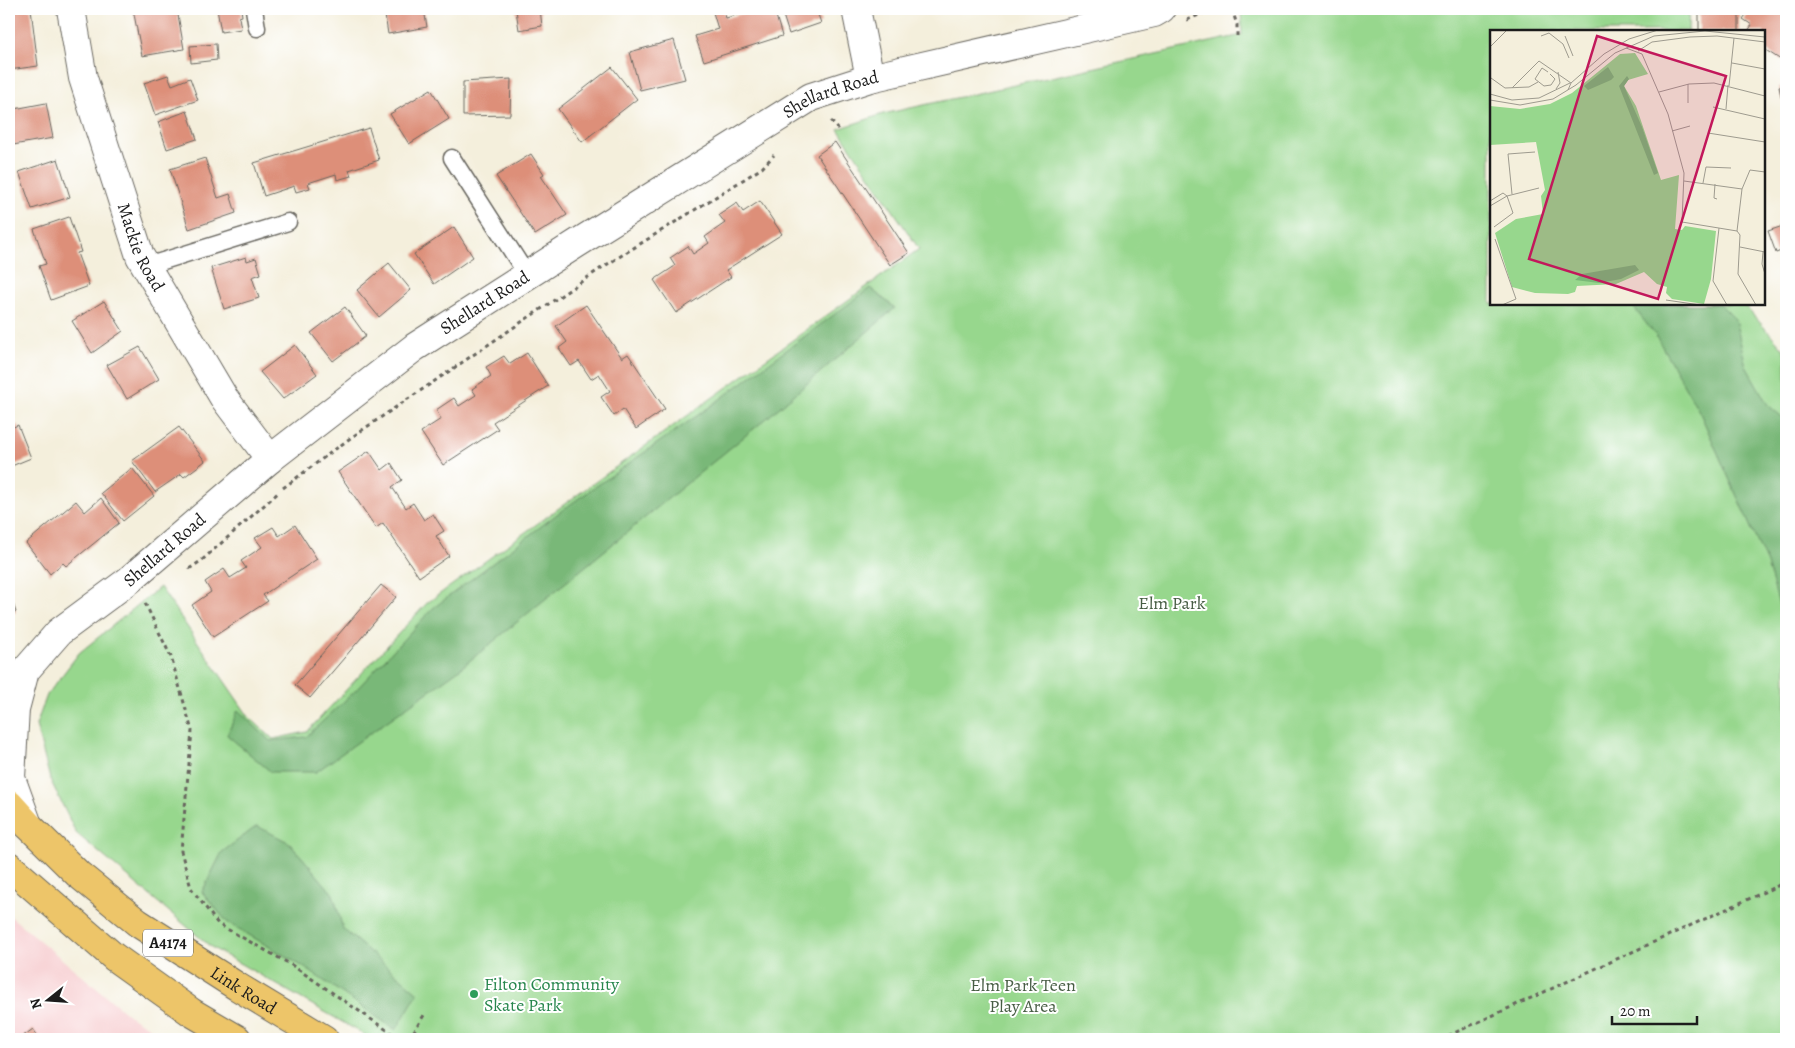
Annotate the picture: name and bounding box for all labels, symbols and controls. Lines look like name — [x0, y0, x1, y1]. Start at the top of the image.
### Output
inset map — [1490, 30, 1765, 305]
street label: Shellard Road — [778, 64, 881, 124]
street label: Mackie Road — [112, 200, 170, 296]
street label: Shellard Road — [435, 265, 534, 340]
street label: Shellard Road — [118, 507, 211, 592]
park label: Elm Park — [1138, 591, 1206, 615]
road number: A4174 — [143, 930, 193, 956]
street label: Link Road — [206, 960, 282, 1020]
place label: Filton Community Skate Park — [484, 972, 620, 1017]
park label: Elm Park Teen Play Area — [970, 973, 1076, 1018]
north arrow — [22, 976, 72, 1026]
marker: Filton Community Skate Park — [468, 988, 480, 1000]
scale bar — [1612, 993, 1698, 1025]
text: N — [25, 996, 47, 1011]
text: 20 m — [1620, 1001, 1651, 1021]

